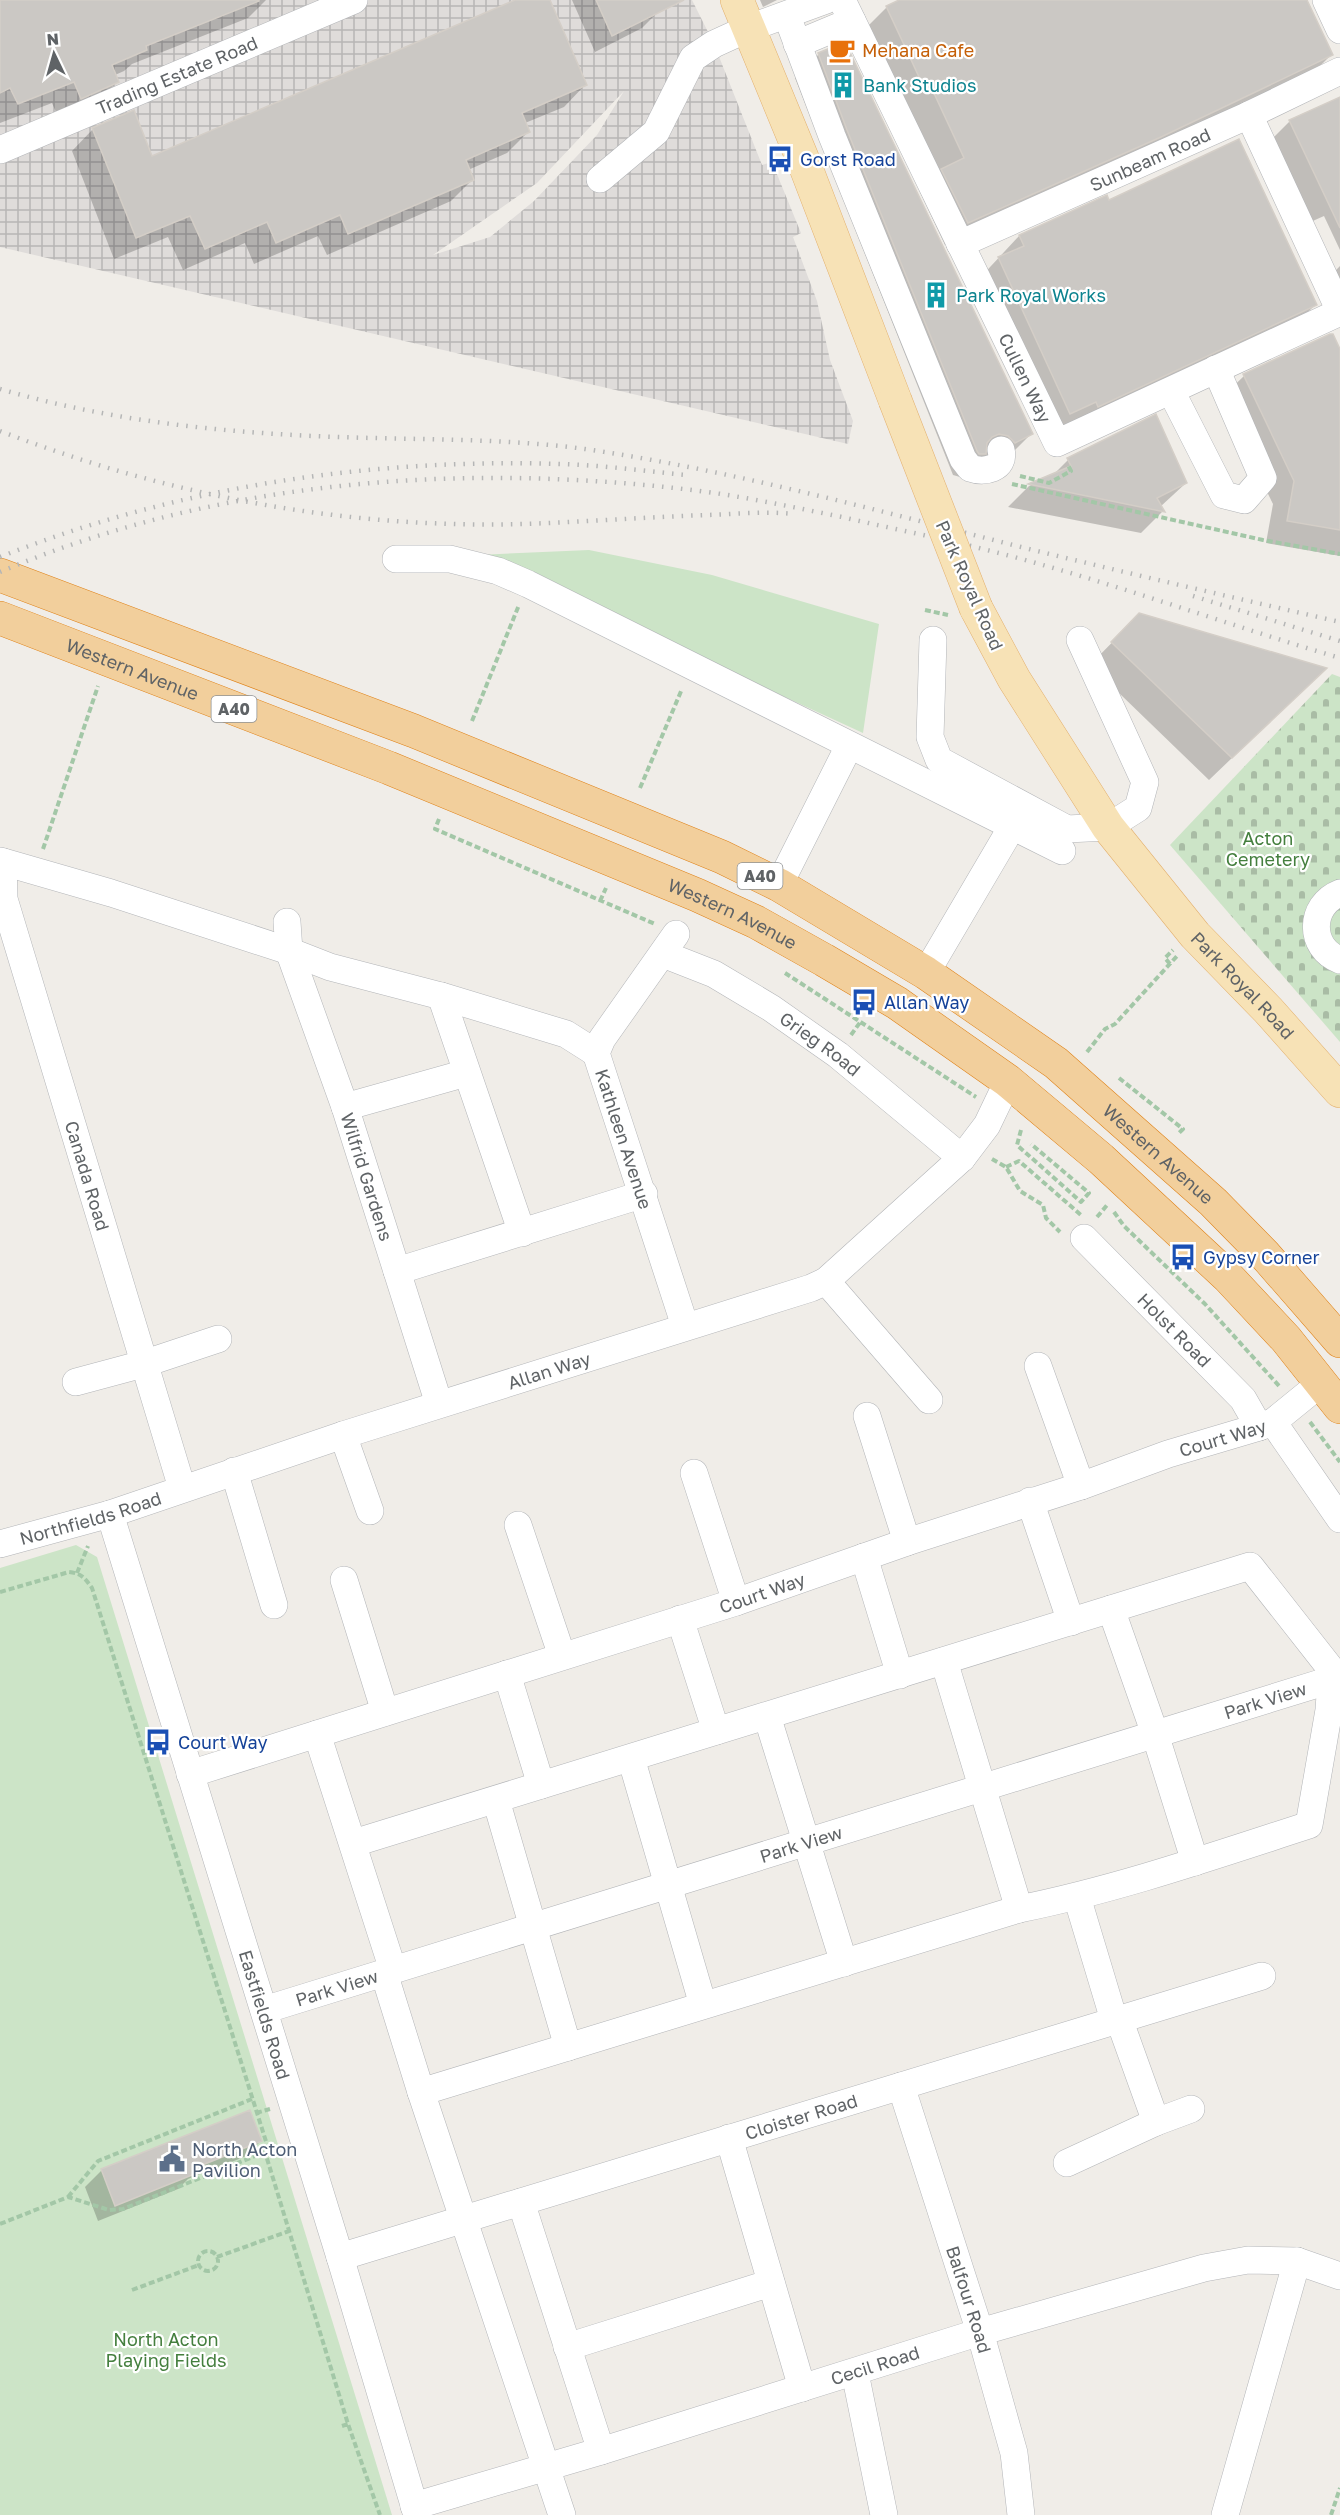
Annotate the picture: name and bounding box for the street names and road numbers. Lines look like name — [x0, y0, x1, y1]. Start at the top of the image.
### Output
street label: Trading Estate Road — [93, 31, 261, 119]
street label: Sunbeam Road — [1086, 123, 1214, 196]
street label: Cullen Way — [994, 329, 1056, 426]
street label: Park Royal Road — [931, 517, 1009, 653]
street label: Western Avenue — [63, 634, 202, 705]
road number: A40 — [212, 696, 256, 722]
road number: A40 — [738, 863, 783, 889]
street label: Western Avenue — [665, 873, 801, 954]
street label: Park Royal Road — [1187, 927, 1299, 1043]
street label: Grieg Road — [776, 1007, 865, 1080]
street label: Kathleen Avenue — [591, 1066, 657, 1212]
street label: Western Avenue — [1099, 1099, 1218, 1209]
street label: Wilfrid Gardens — [336, 1110, 398, 1244]
street label: Canada Road — [61, 1118, 115, 1233]
street label: Holst Road — [1133, 1288, 1216, 1372]
street label: Allan Way — [505, 1347, 593, 1394]
street label: Court Way — [1176, 1414, 1269, 1461]
street label: Northfields Road — [17, 1486, 164, 1549]
street label: Court Way — [716, 1568, 808, 1618]
street label: Park View — [1221, 1677, 1310, 1723]
street label: Park View — [757, 1821, 845, 1867]
street label: Eastfields Road — [235, 1947, 295, 2082]
street label: Park View — [293, 1964, 381, 2011]
street label: Cloister Road — [742, 2089, 860, 2144]
street label: Balfour Road — [942, 2243, 996, 2356]
street label: Cecil Road — [828, 2341, 922, 2389]

